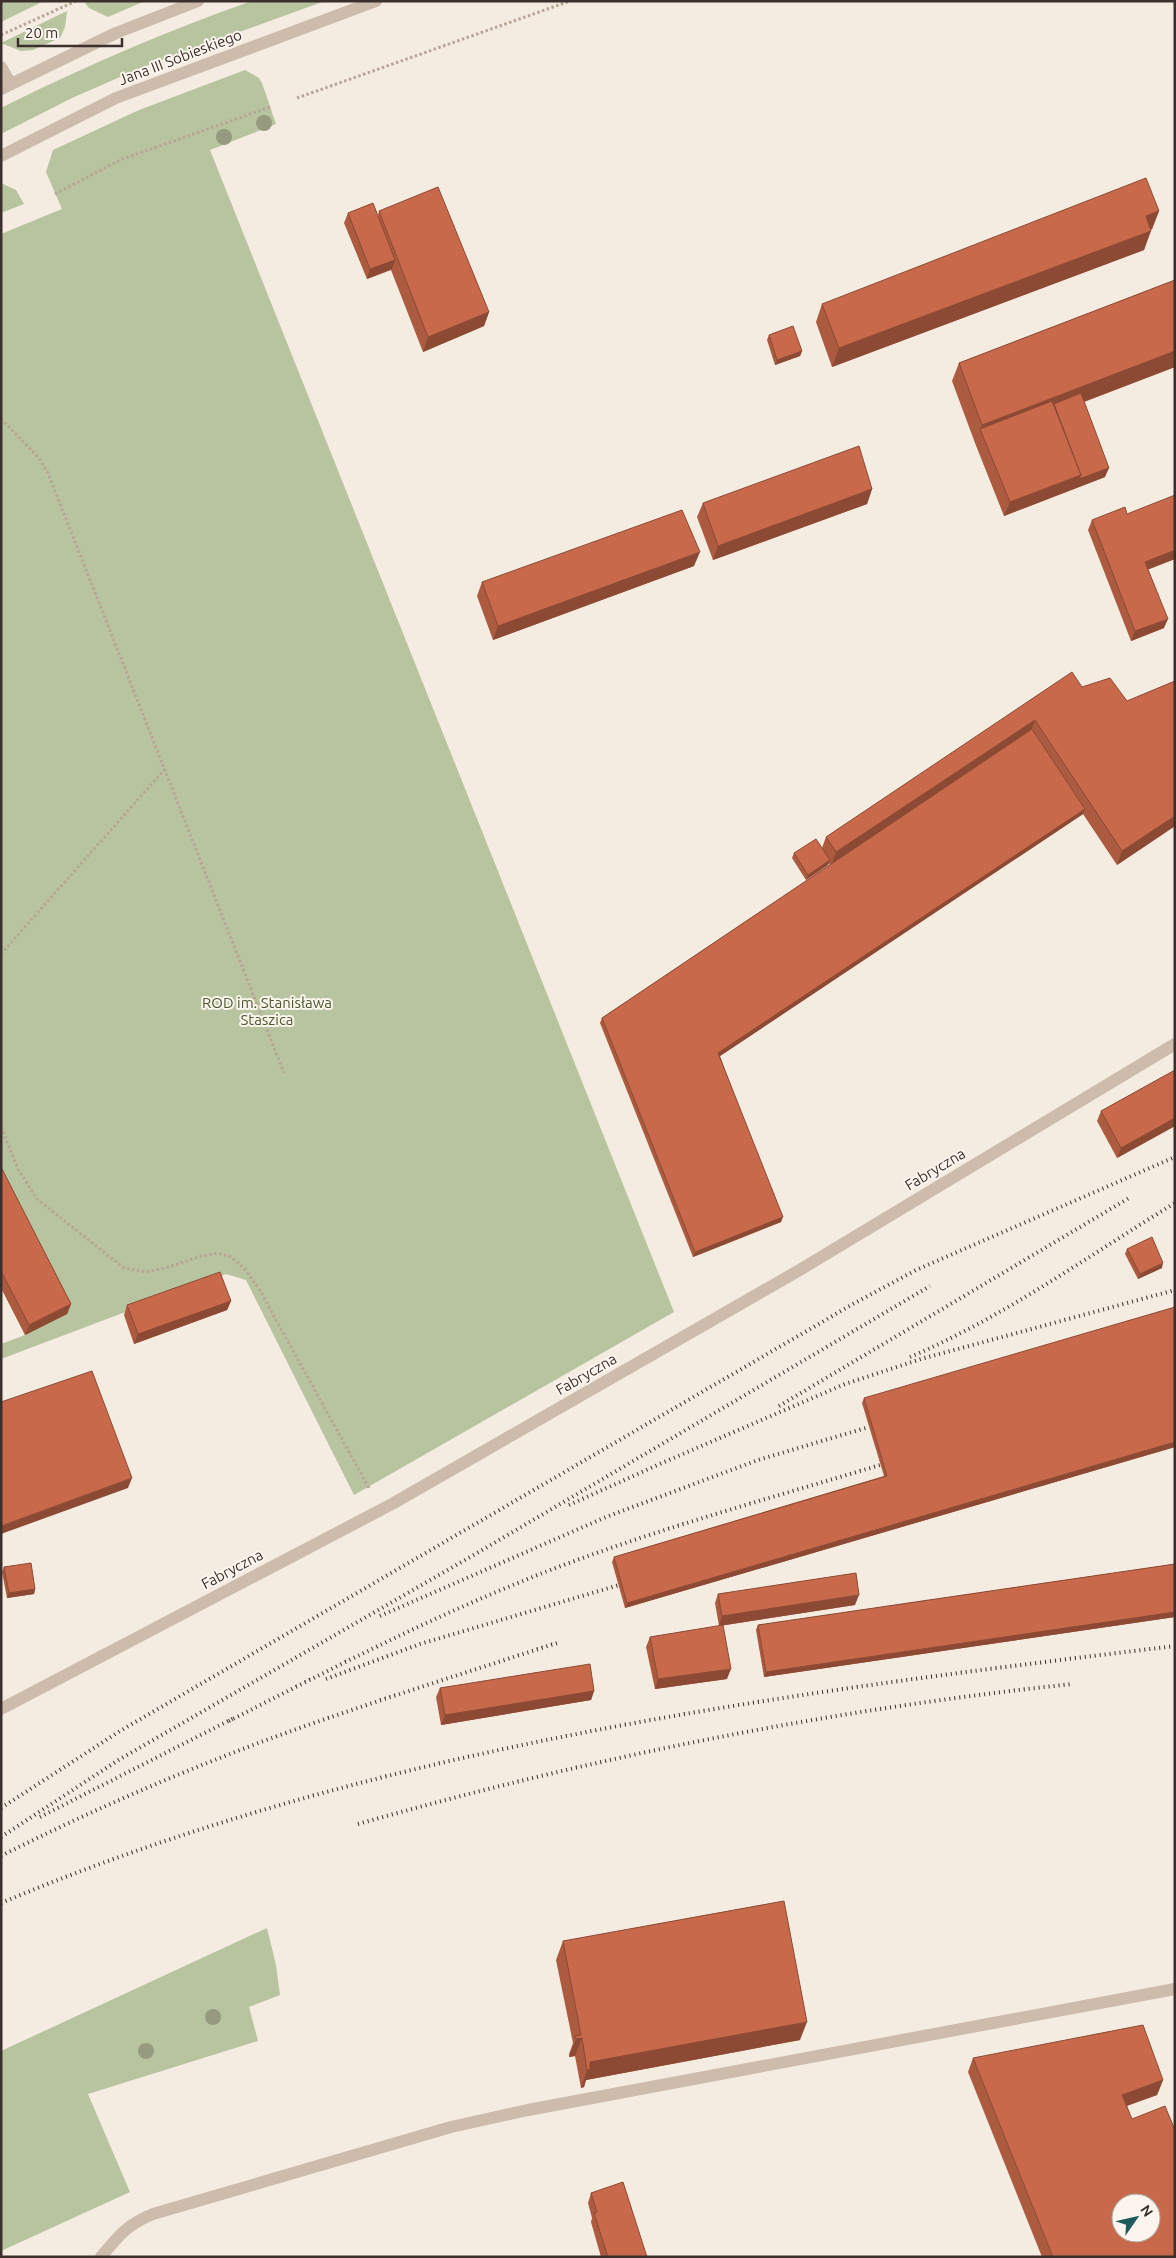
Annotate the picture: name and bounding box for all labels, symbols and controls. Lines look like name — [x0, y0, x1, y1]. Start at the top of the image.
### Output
scale bar — [18, 15, 121, 47]
text: 20 m — [25, 24, 58, 41]
street label: Jana III Sobieskiego — [116, 26, 244, 88]
park label: ROD im. Stanisława Staszica — [202, 994, 332, 1028]
street label: Fabryczna — [902, 1144, 968, 1194]
street label: Fabryczna — [553, 1350, 619, 1398]
street label: Fabryczna — [198, 1546, 266, 1592]
north arrow — [1111, 2193, 1161, 2243]
text: N — [1137, 2202, 1156, 2220]

